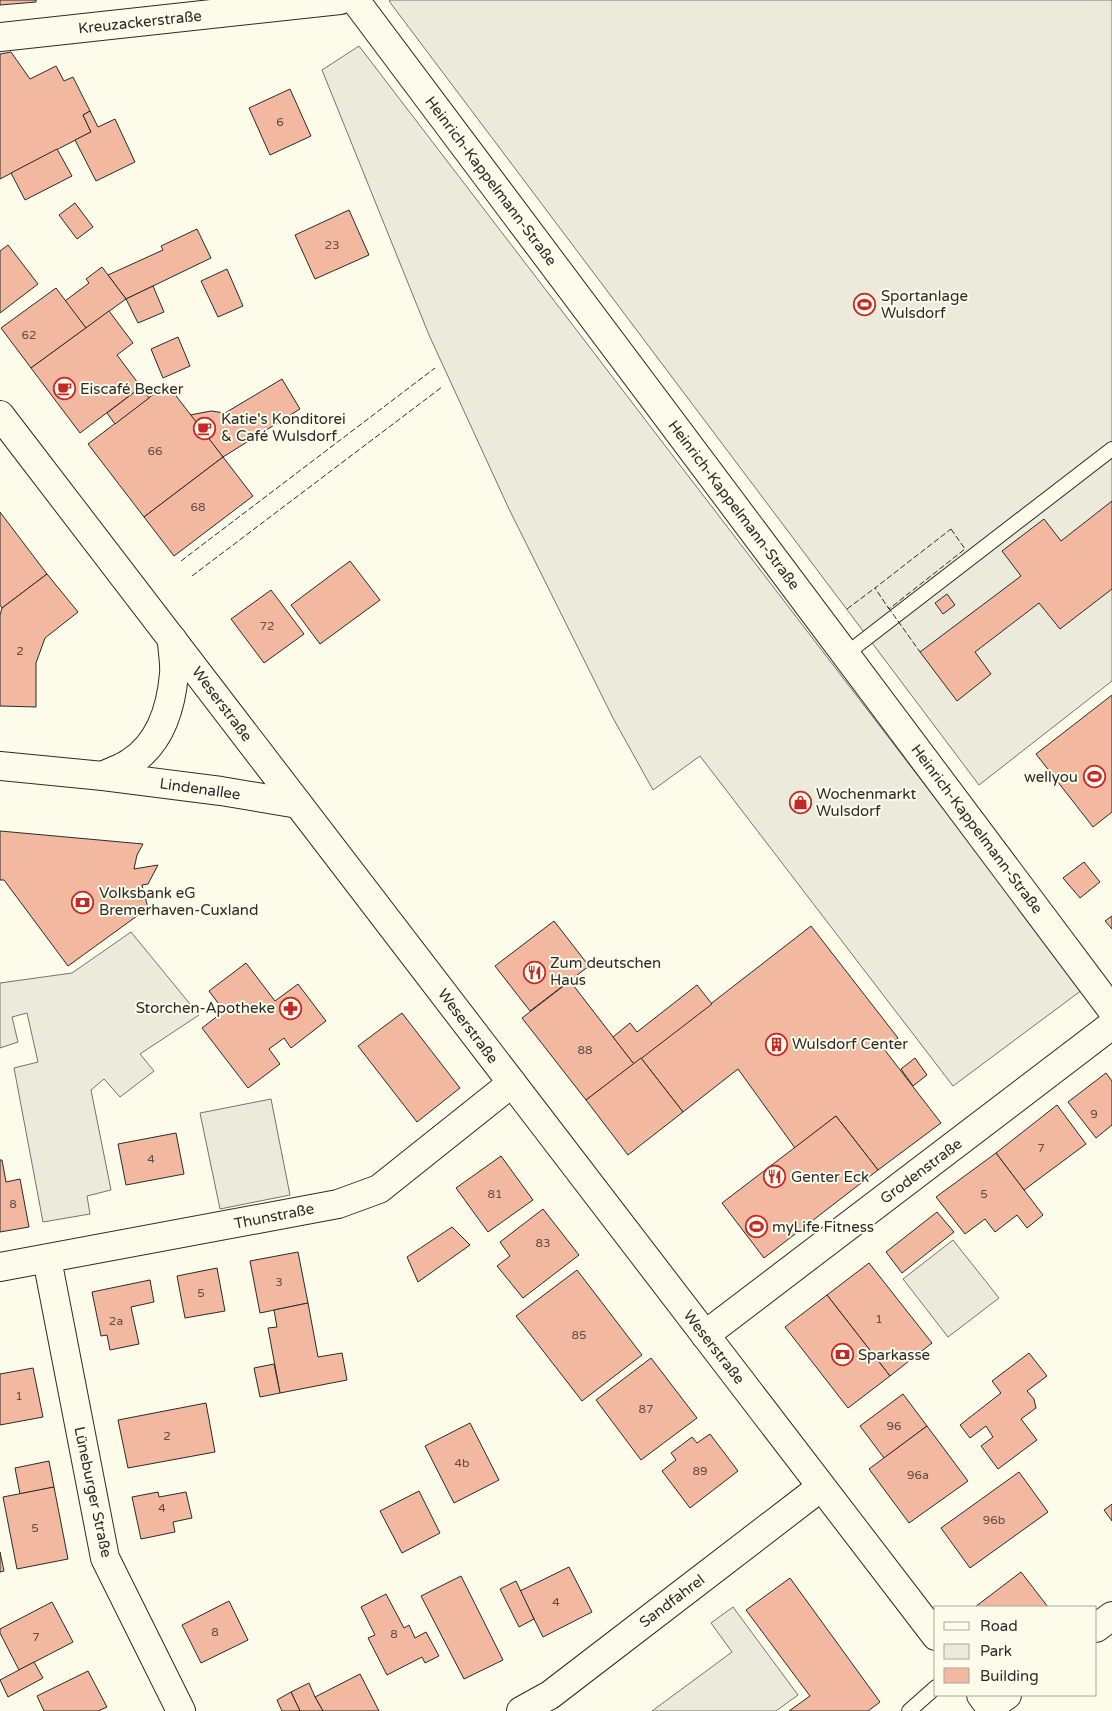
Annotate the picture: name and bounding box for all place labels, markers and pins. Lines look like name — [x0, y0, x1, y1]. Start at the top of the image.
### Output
place label: Sportanlage Wulsdorf — [881, 287, 968, 322]
sports icon: Sportanlage Wulsdorf — [853, 293, 877, 317]
cafe icon: Eiscafé Becker — [52, 377, 76, 401]
place label: Eiscafé Becker — [80, 380, 184, 398]
place label: Katie's Konditorei & Café Wulsdorf — [221, 410, 346, 445]
cafe icon: Katie's Konditorei & Café Wulsdorf — [193, 416, 217, 440]
sports icon: wellyou — [1082, 765, 1106, 789]
place label: wellyou — [1024, 768, 1078, 786]
place label: Wochenmarkt Wulsdorf — [816, 785, 916, 820]
shop icon: Wochenmarkt Wulsdorf — [788, 791, 812, 815]
place label: Volksbank eG Bremerhaven-Cuxland — [99, 884, 258, 919]
bank icon: Volksbank eG Bremerhaven-Cuxland — [71, 890, 95, 914]
place label: Zum deutschen Haus — [550, 954, 661, 989]
restaurant icon: Zum deutschen Haus — [522, 960, 546, 984]
pharmacy icon: Storchen-Apotheke — [279, 996, 303, 1020]
place label: Storchen-Apotheke — [136, 999, 275, 1017]
building icon: Wulsdorf Center — [764, 1032, 788, 1056]
place label: Wulsdorf Center — [792, 1035, 908, 1053]
restaurant icon: Genter Eck — [763, 1165, 787, 1189]
place label: Genter Eck — [791, 1168, 869, 1186]
sports icon: myLife Fitness — [744, 1215, 768, 1239]
place label: myLife Fitness — [772, 1218, 874, 1236]
bank icon: Sparkasse — [830, 1343, 854, 1367]
place label: Sparkasse — [858, 1346, 930, 1364]

